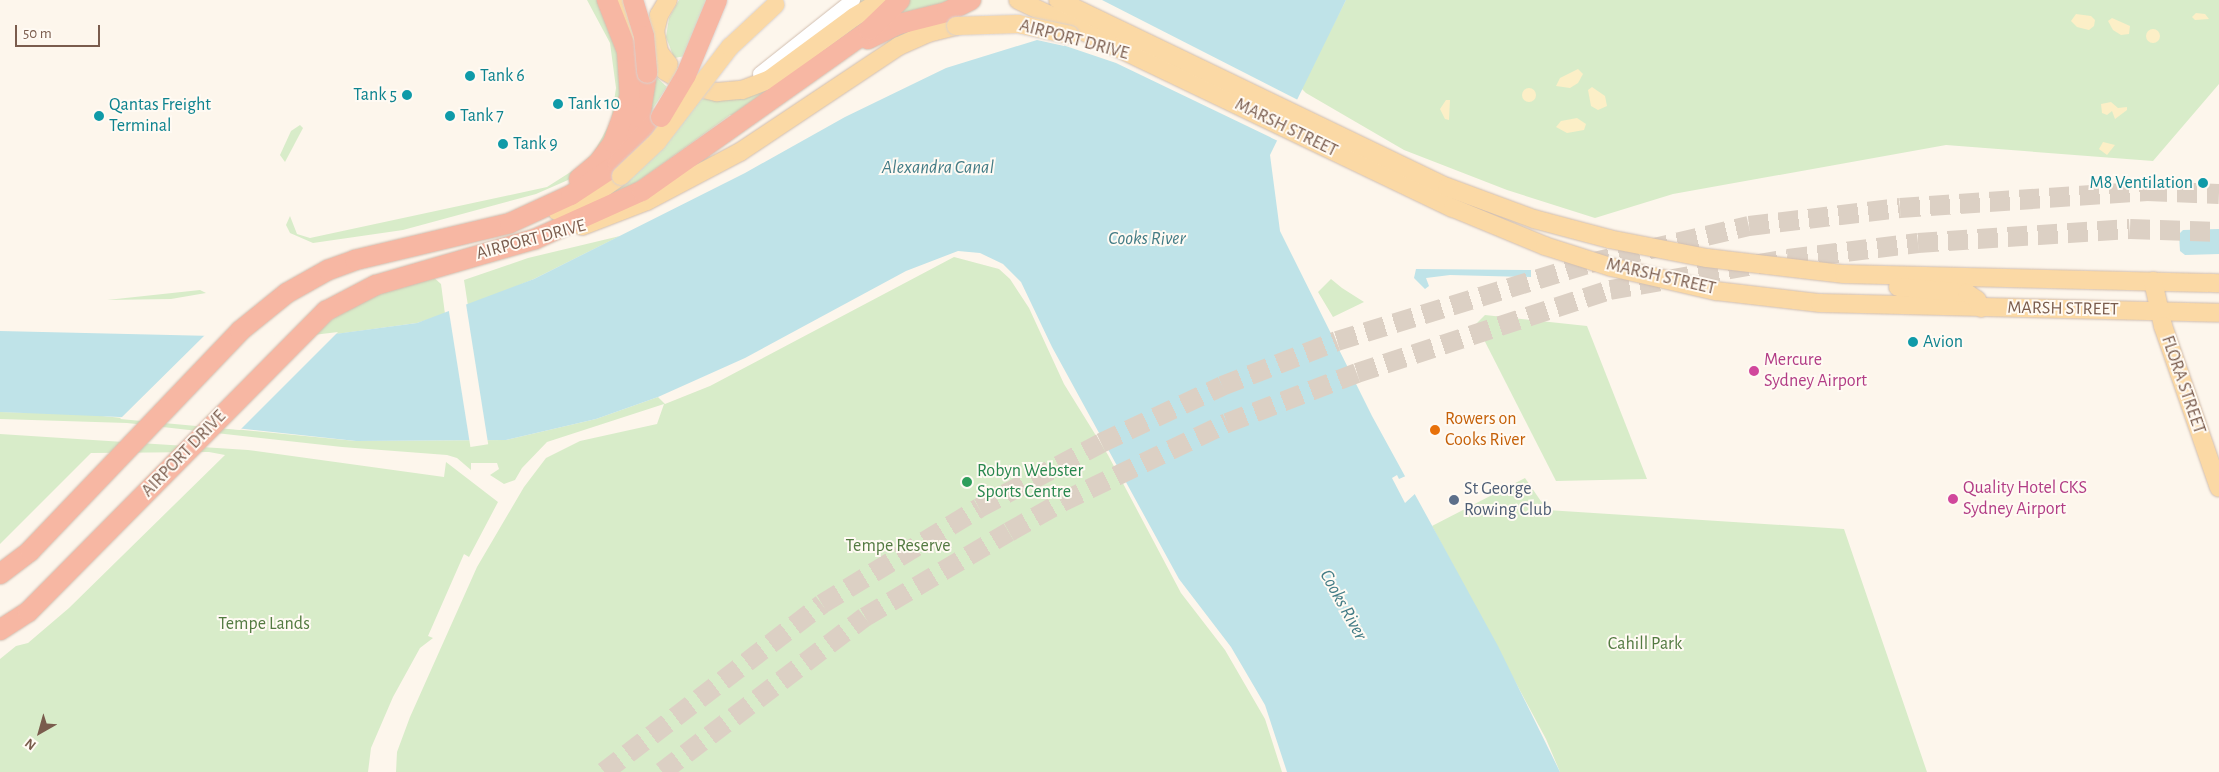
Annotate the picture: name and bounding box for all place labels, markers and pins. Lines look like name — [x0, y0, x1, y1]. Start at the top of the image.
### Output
place label: Tank 6 — [480, 65, 525, 87]
marker: Tank 6 — [464, 70, 476, 82]
place label: Tank 5 — [353, 84, 397, 106]
marker: Tank 5 — [401, 89, 413, 101]
place label: Tank 10 — [568, 93, 620, 115]
place label: Qantas Freight Terminal — [109, 95, 211, 138]
marker: Tank 10 — [552, 98, 564, 110]
place label: Tank 7 — [460, 105, 504, 127]
marker: Qantas Freight Terminal — [93, 110, 105, 122]
marker: Tank 7 — [444, 110, 456, 122]
place label: Tank 9 — [513, 133, 558, 155]
marker: Tank 9 — [497, 138, 509, 150]
place label: M8 Ventilation — [2089, 172, 2193, 194]
marker: M8 Ventilation — [2197, 177, 2209, 189]
place label: Avion — [1923, 331, 1963, 353]
marker: Avion — [1907, 336, 1919, 348]
place label: Mercure Sydney Airport — [1764, 350, 1867, 392]
marker: Mercure Sydney Airport — [1748, 365, 1760, 377]
place label: Rowers on Cooks River — [1445, 409, 1525, 452]
marker: Rowers on Cooks River — [1429, 424, 1441, 436]
place label: Robyn Webster Sports Centre — [977, 461, 1083, 504]
marker: Robyn Webster Sports Centre — [961, 476, 973, 488]
place label: Quality Hotel CKS Sydney Airport — [1963, 478, 2087, 520]
place label: St George Rowing Club — [1464, 479, 1552, 522]
marker: Quality Hotel CKS Sydney Airport — [1947, 493, 1959, 505]
marker: St George Rowing Club — [1448, 494, 1460, 506]

